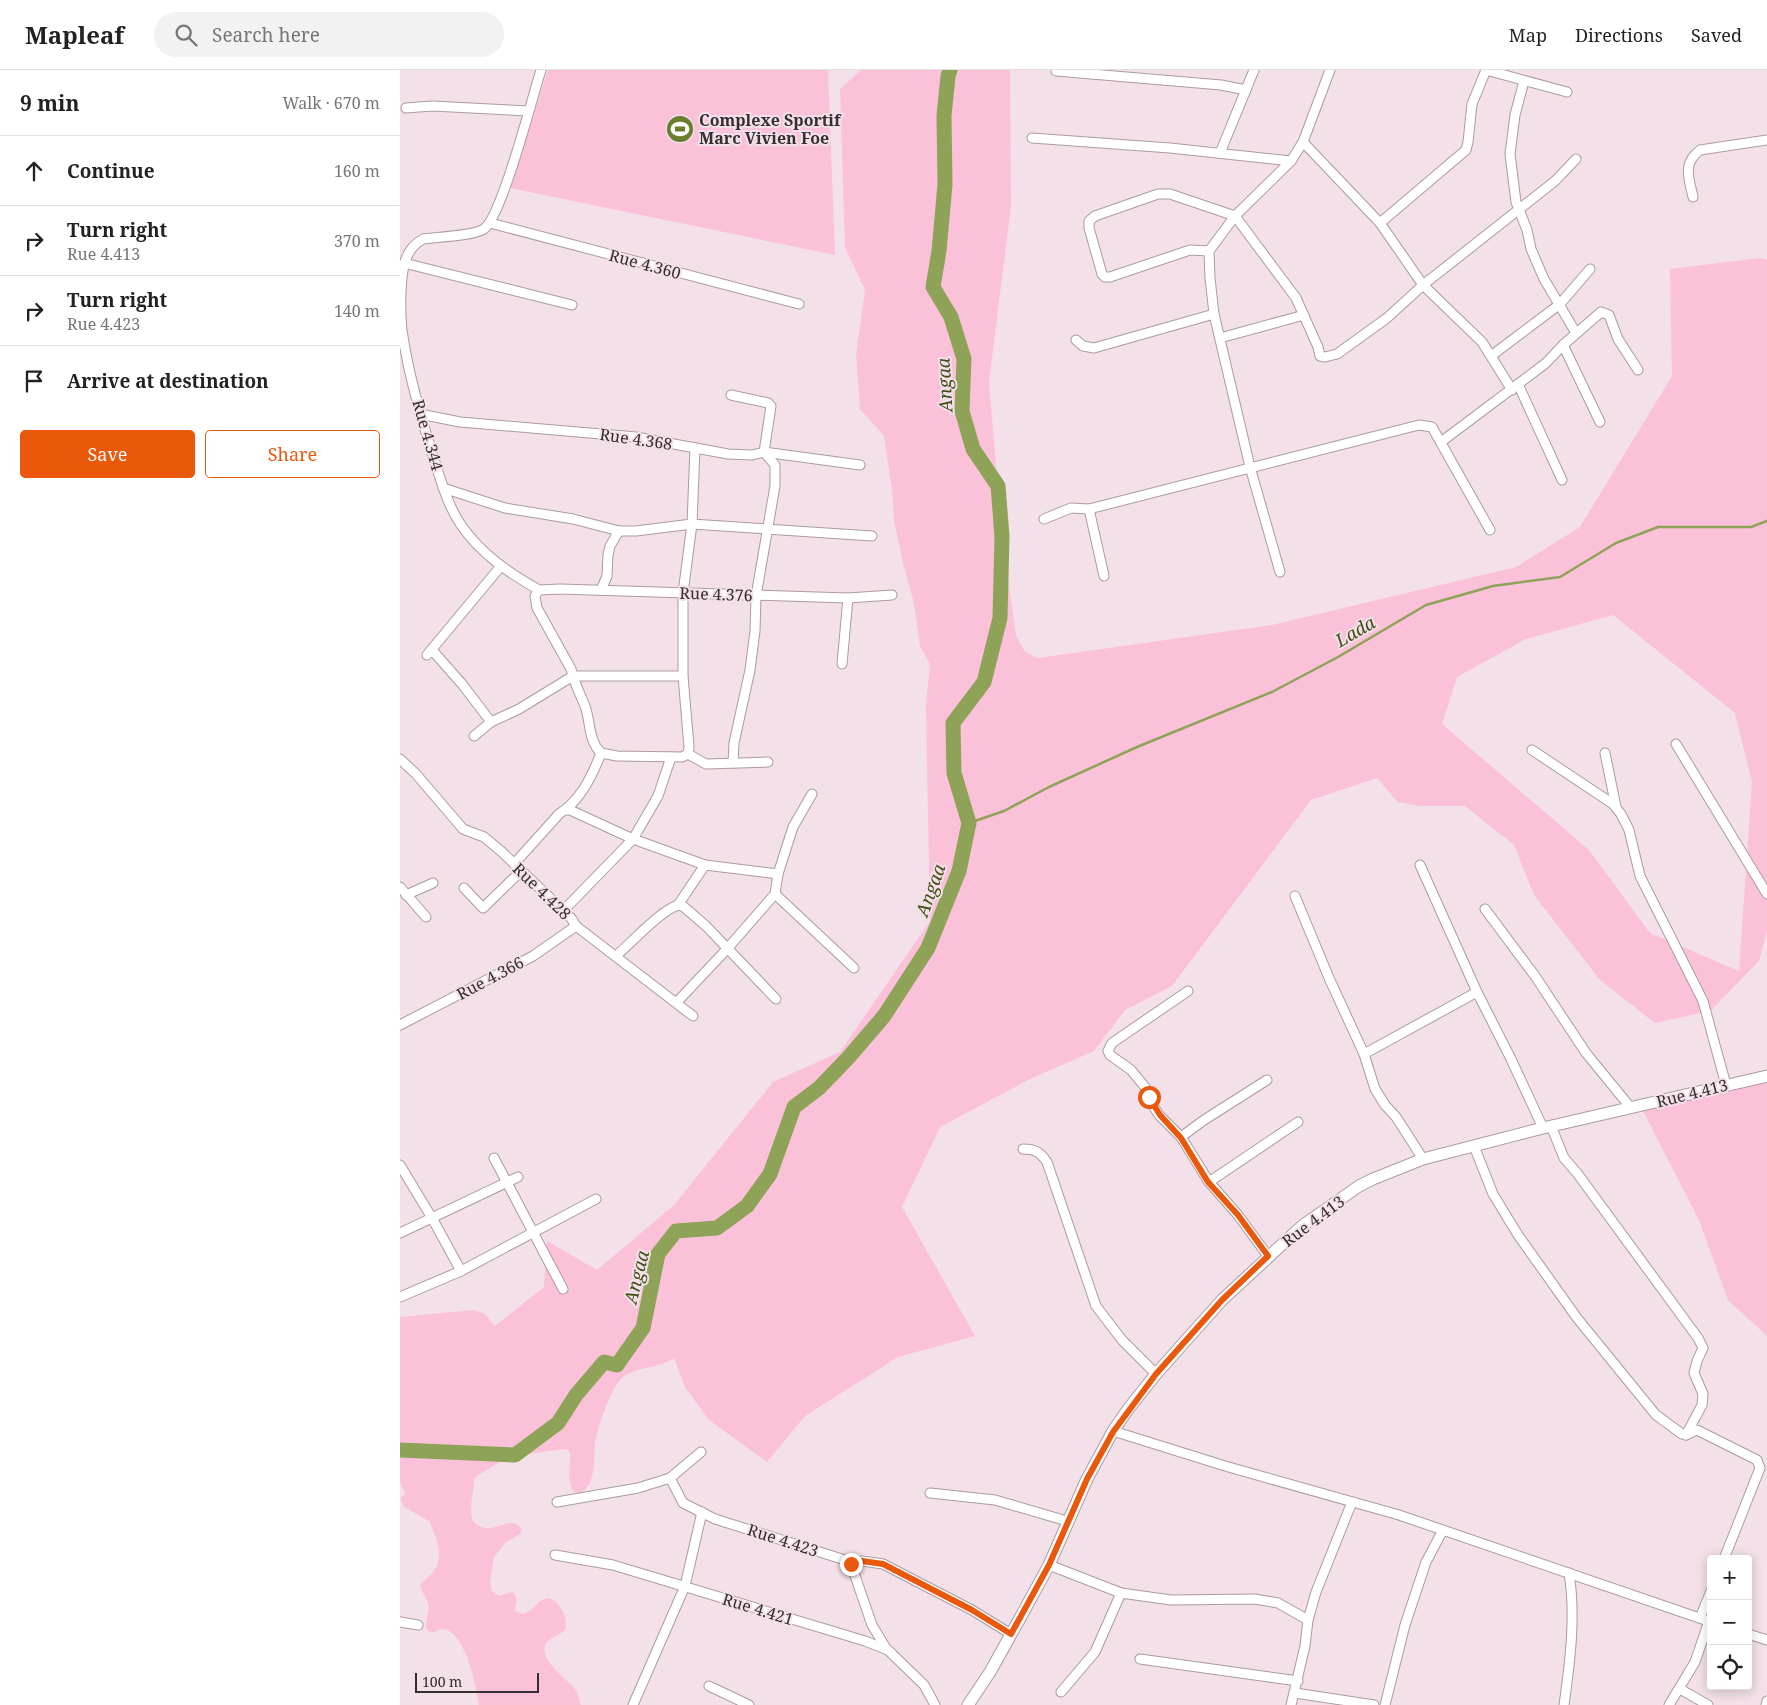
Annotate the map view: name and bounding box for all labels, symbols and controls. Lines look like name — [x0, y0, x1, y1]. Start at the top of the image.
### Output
search box — [154, 12, 504, 57]
text: Mapleaf — [25, 18, 124, 51]
icon: search — [172, 21, 200, 49]
text: Search here — [212, 22, 320, 48]
text: Map — [1509, 23, 1547, 47]
text: Directions — [1575, 23, 1663, 47]
text: Saved — [1691, 23, 1742, 47]
text: 9 min — [20, 89, 79, 117]
text: Walk · 670 m — [283, 92, 380, 114]
place label: Complexe Sportif Marc Vivien Foe — [699, 109, 842, 149]
sports icon: Complexe Sportif Marc Vivien Foe — [665, 114, 695, 144]
icon: ahead — [20, 157, 48, 185]
text: Continue — [67, 158, 155, 184]
text: 160 m — [334, 160, 380, 182]
text: Turn right — [67, 217, 167, 243]
icon: right — [20, 227, 48, 255]
text: 370 m — [334, 230, 380, 252]
text: Rue 4.413 — [67, 243, 140, 265]
street label: Rue 4.360 — [607, 244, 683, 284]
text: Turn right — [67, 287, 167, 313]
icon: right — [20, 297, 48, 325]
text: 140 m — [334, 300, 380, 322]
text: Rue 4.423 — [67, 313, 140, 335]
water label: Angaa — [931, 357, 958, 415]
icon: arrive — [20, 367, 48, 395]
text: Arrive at destination — [67, 368, 269, 394]
street label: Rue 4.344 — [407, 397, 449, 473]
street label: Rue 4.368 — [598, 423, 674, 455]
button: Save — [20, 430, 195, 478]
button: Share — [205, 430, 380, 478]
street label: Rue 4.376 — [679, 582, 753, 606]
water label: Lada — [1330, 610, 1380, 653]
street label: Rue 4.428 — [508, 858, 576, 924]
water label: Angaa — [909, 860, 951, 922]
street label: Rue 4.366 — [453, 951, 528, 1005]
street label: Rue 4.413 — [1654, 1073, 1730, 1113]
route start — [1138, 1086, 1161, 1109]
street label: Rue 4.413 — [1277, 1190, 1349, 1252]
water label: Angaa — [617, 1247, 654, 1308]
street label: Rue 4.423 — [745, 1518, 821, 1562]
route end — [840, 1553, 863, 1576]
map controls — [1707, 1555, 1752, 1690]
button: + — [1707, 1555, 1752, 1600]
street label: Rue 4.421 — [720, 1588, 796, 1630]
button: − — [1707, 1600, 1752, 1645]
button: locate — [1707, 1645, 1752, 1690]
scale bar — [415, 1670, 539, 1693]
text: 100 m — [422, 1672, 462, 1691]

